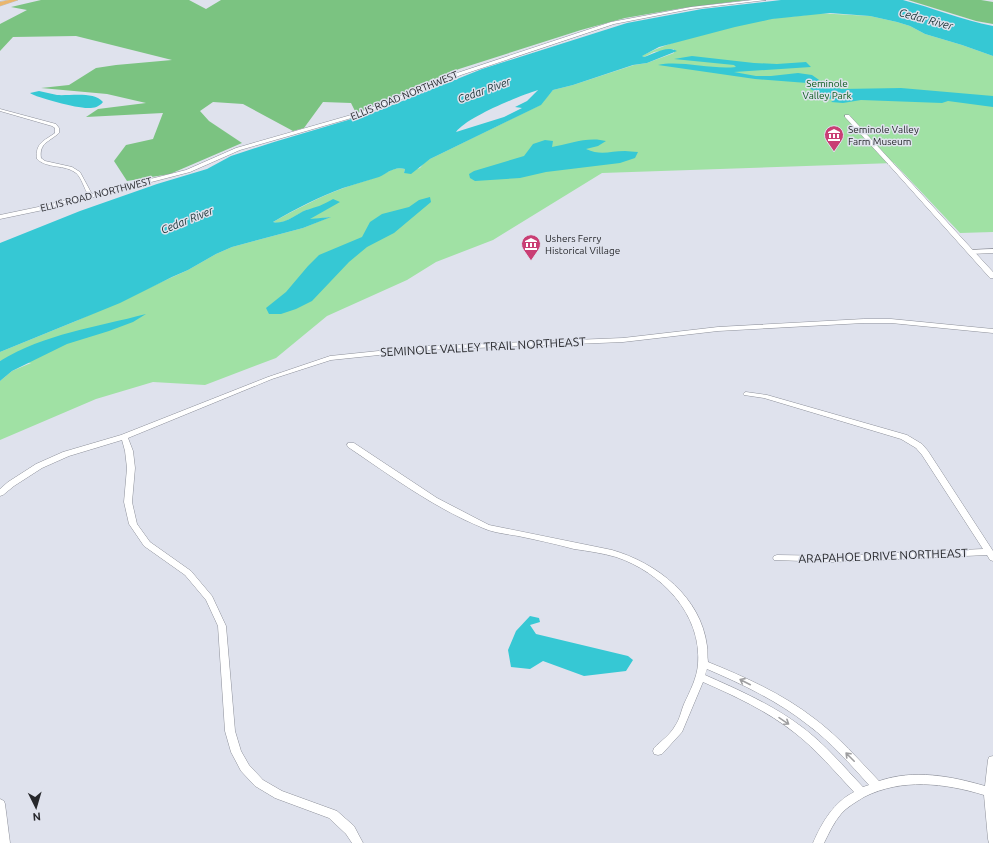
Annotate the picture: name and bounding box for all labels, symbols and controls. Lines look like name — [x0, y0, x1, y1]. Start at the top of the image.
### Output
water label: Cedar River — [898, 6, 955, 32]
street label: ELLIS ROAD NORTHWEST — [349, 69, 460, 122]
water label: Cedar River — [456, 75, 513, 105]
park label: Seminole Valley Park — [802, 78, 852, 101]
museum icon: Seminole Valley Farm Museum — [823, 124, 845, 152]
place label: Seminole Valley Farm Museum — [848, 124, 919, 147]
street label: ELLIS ROAD NORTHWEST — [39, 175, 154, 214]
water label: Cedar River — [159, 204, 216, 236]
museum icon: Ushers Ferry Historical Village — [520, 233, 542, 261]
place label: Ushers Ferry Historical Village — [545, 233, 620, 256]
street label: SEMINOLE VALLEY TRAIL NORTHEAST — [380, 335, 586, 358]
street label: ARAPAHOE DRIVE NORTHEAST — [798, 546, 968, 565]
one-way arrow — [739, 678, 751, 685]
one-way arrow — [779, 717, 790, 725]
one-way arrow — [845, 752, 855, 762]
north arrow — [16, 787, 56, 827]
text: N — [32, 811, 41, 823]

